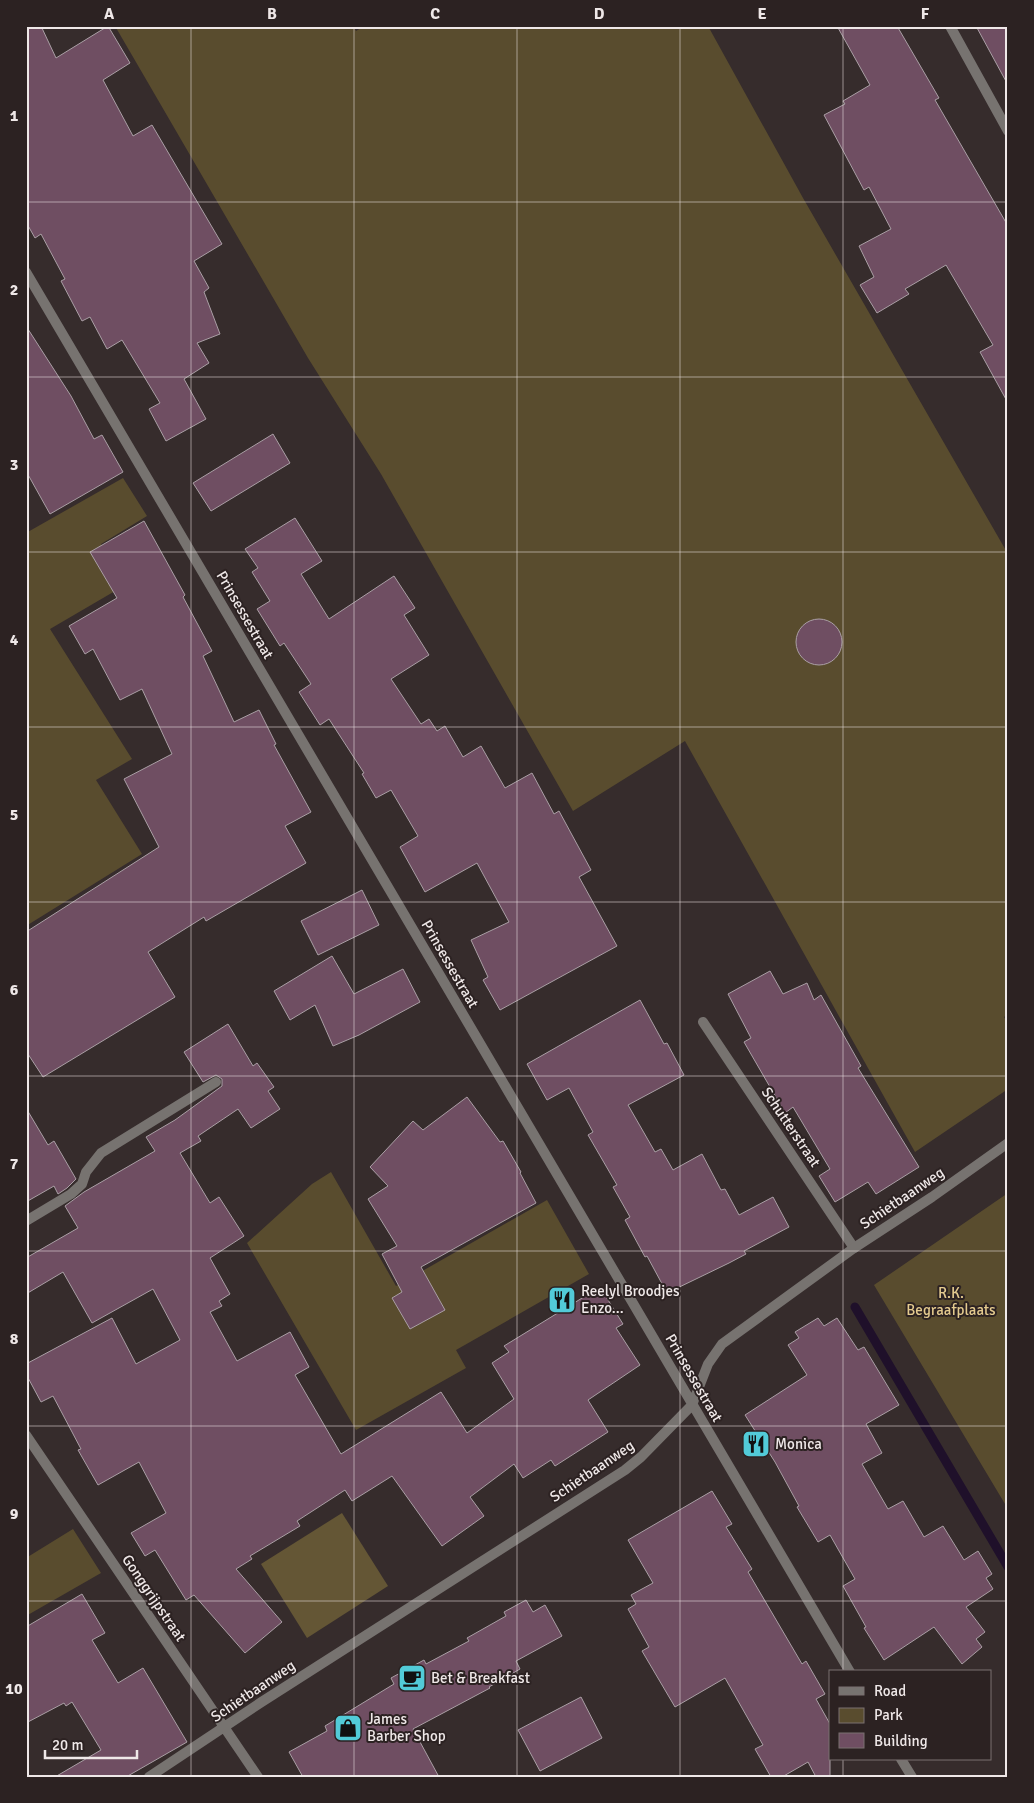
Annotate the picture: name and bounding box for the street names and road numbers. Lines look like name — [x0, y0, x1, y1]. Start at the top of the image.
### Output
street label: Prinsessestraat — [213, 568, 277, 662]
street label: Prinsessestraat — [418, 917, 482, 1011]
street label: Schutterstraat — [758, 1084, 824, 1170]
street label: Schietbaanweg — [857, 1163, 948, 1233]
street label: Prinsessestraat — [662, 1331, 726, 1425]
street label: Schietbaanweg — [547, 1436, 638, 1506]
street label: Gonggrijpstraat — [118, 1551, 190, 1645]
street label: Schietbaanweg — [208, 1656, 299, 1726]

